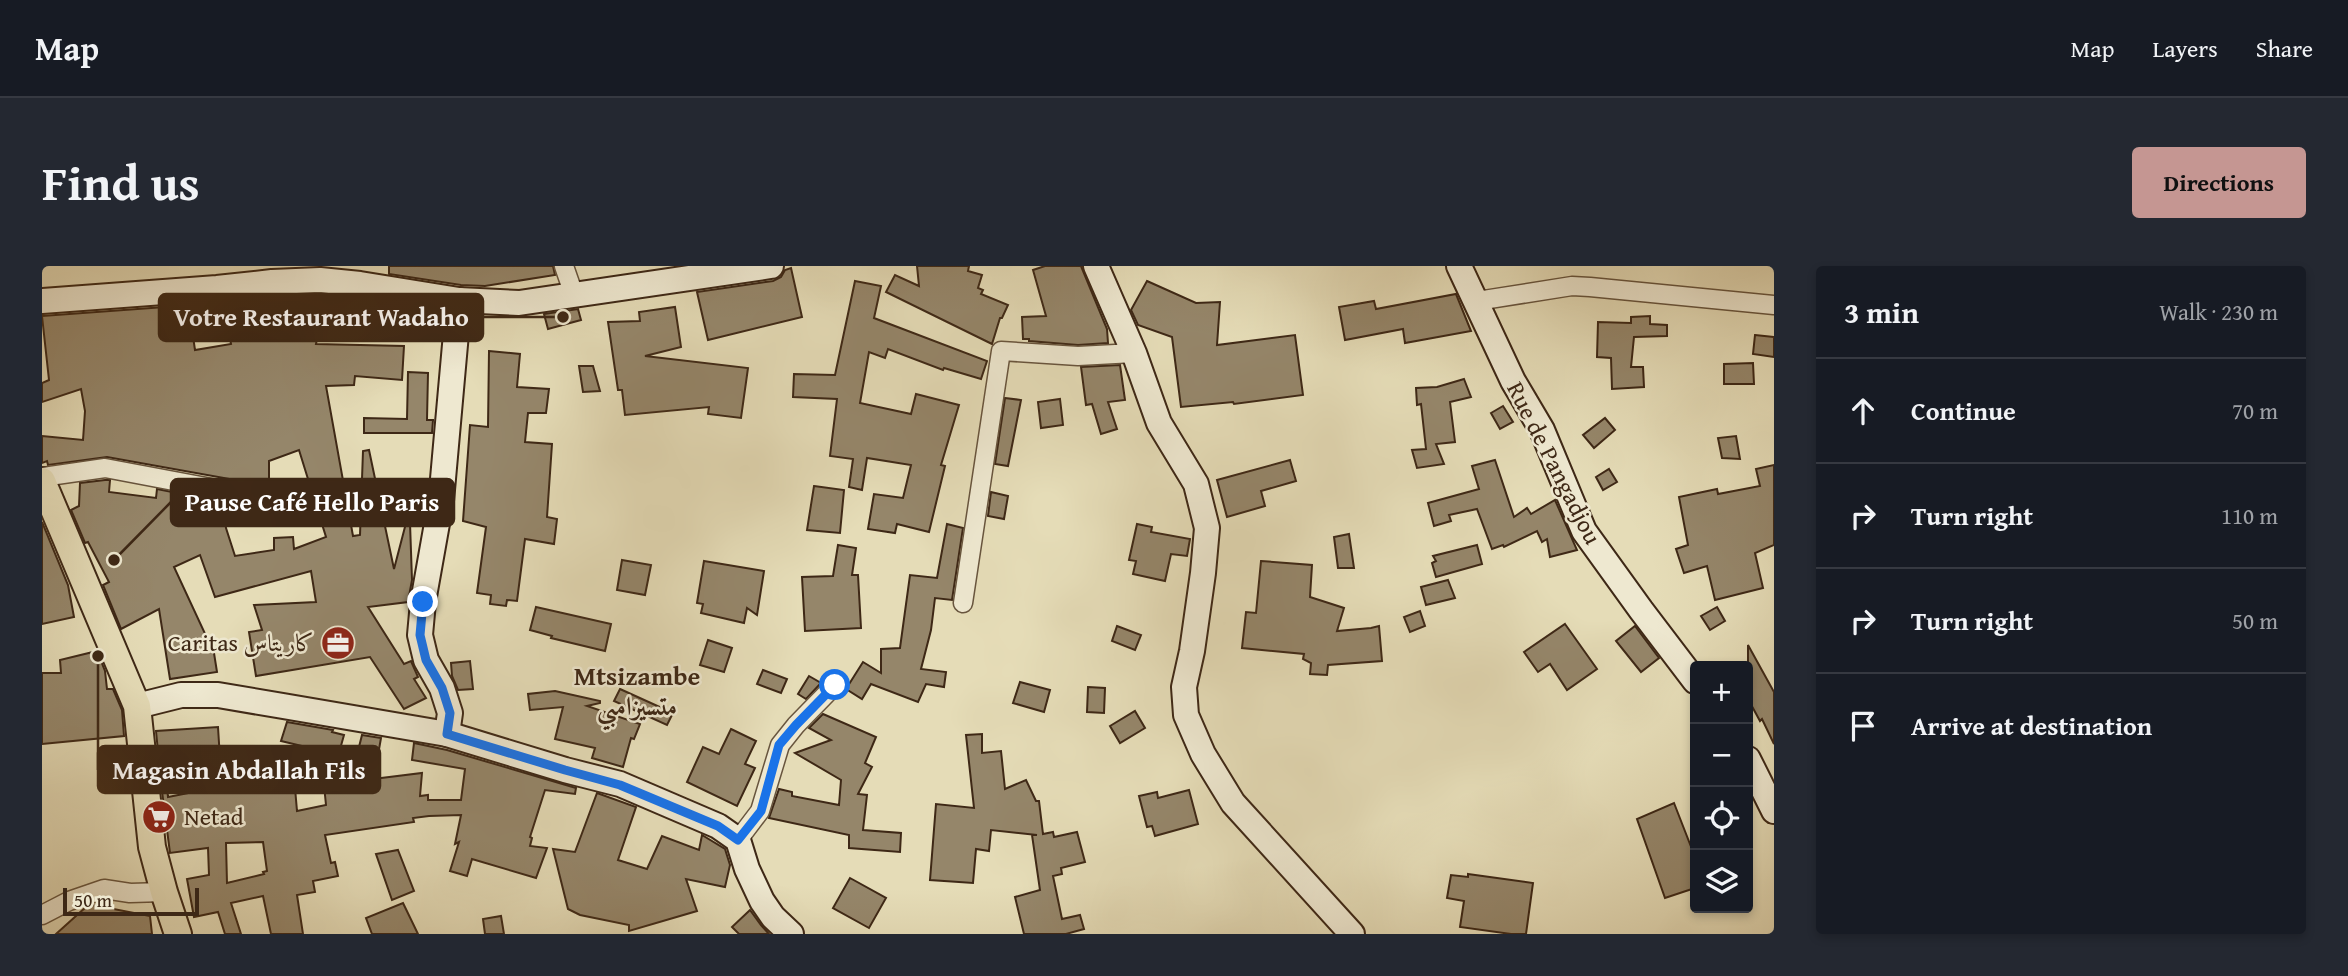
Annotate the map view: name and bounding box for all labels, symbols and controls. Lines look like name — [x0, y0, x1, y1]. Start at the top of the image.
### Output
text: Map — [35, 24, 99, 72]
text: Map — [2071, 31, 2114, 66]
text: Layers — [2152, 31, 2218, 66]
text: Share — [2256, 31, 2313, 66]
text: Find us — [42, 146, 200, 218]
button: Directions — [2132, 147, 2306, 218]
text: 3 min — [1844, 290, 1919, 334]
callout: Votre Restaurant Wadaho — [159, 294, 483, 341]
text: Walk · 230 m — [2159, 295, 2278, 328]
text: Votre Restaurant Wadaho — [173, 297, 469, 336]
street label: Rue de Pangadjou — [1498, 375, 1610, 550]
text: Continue — [1911, 391, 2016, 430]
icon: ahead — [1844, 392, 1882, 430]
text: 70 m — [2232, 394, 2278, 427]
callout: Pause Café Hello Paris — [171, 479, 454, 526]
text: Pause Café Hello Paris — [185, 482, 439, 521]
text: Turn right — [1911, 496, 2033, 535]
icon: right — [1844, 497, 1882, 535]
text: 110 m — [2221, 499, 2278, 532]
route end — [407, 586, 438, 617]
text: Turn right — [1911, 601, 2033, 640]
icon: right — [1844, 602, 1882, 640]
text: 50 m — [2232, 604, 2278, 637]
office icon: Caritas كاريتاس — [319, 624, 357, 662]
place label: Caritas كاريتاس — [168, 625, 314, 660]
district label: Mtsizambe متسيزامبي — [574, 656, 700, 731]
map controls — [1690, 661, 1753, 913]
button: + — [1690, 661, 1753, 724]
route start — [819, 669, 850, 700]
text: Arrive at destination — [1911, 706, 2152, 745]
icon: arrive — [1844, 707, 1882, 745]
button: − — [1690, 724, 1753, 787]
callout: Magasin Abdallah Fils — [98, 746, 380, 793]
text: Magasin Abdallah Fils — [112, 750, 366, 789]
button: locate — [1690, 787, 1753, 850]
supermarket icon: Netad — [140, 798, 178, 836]
place label: Netad — [184, 799, 244, 834]
button: layers — [1690, 850, 1753, 913]
scale bar — [63, 885, 200, 917]
text: 50 m — [74, 886, 112, 914]

